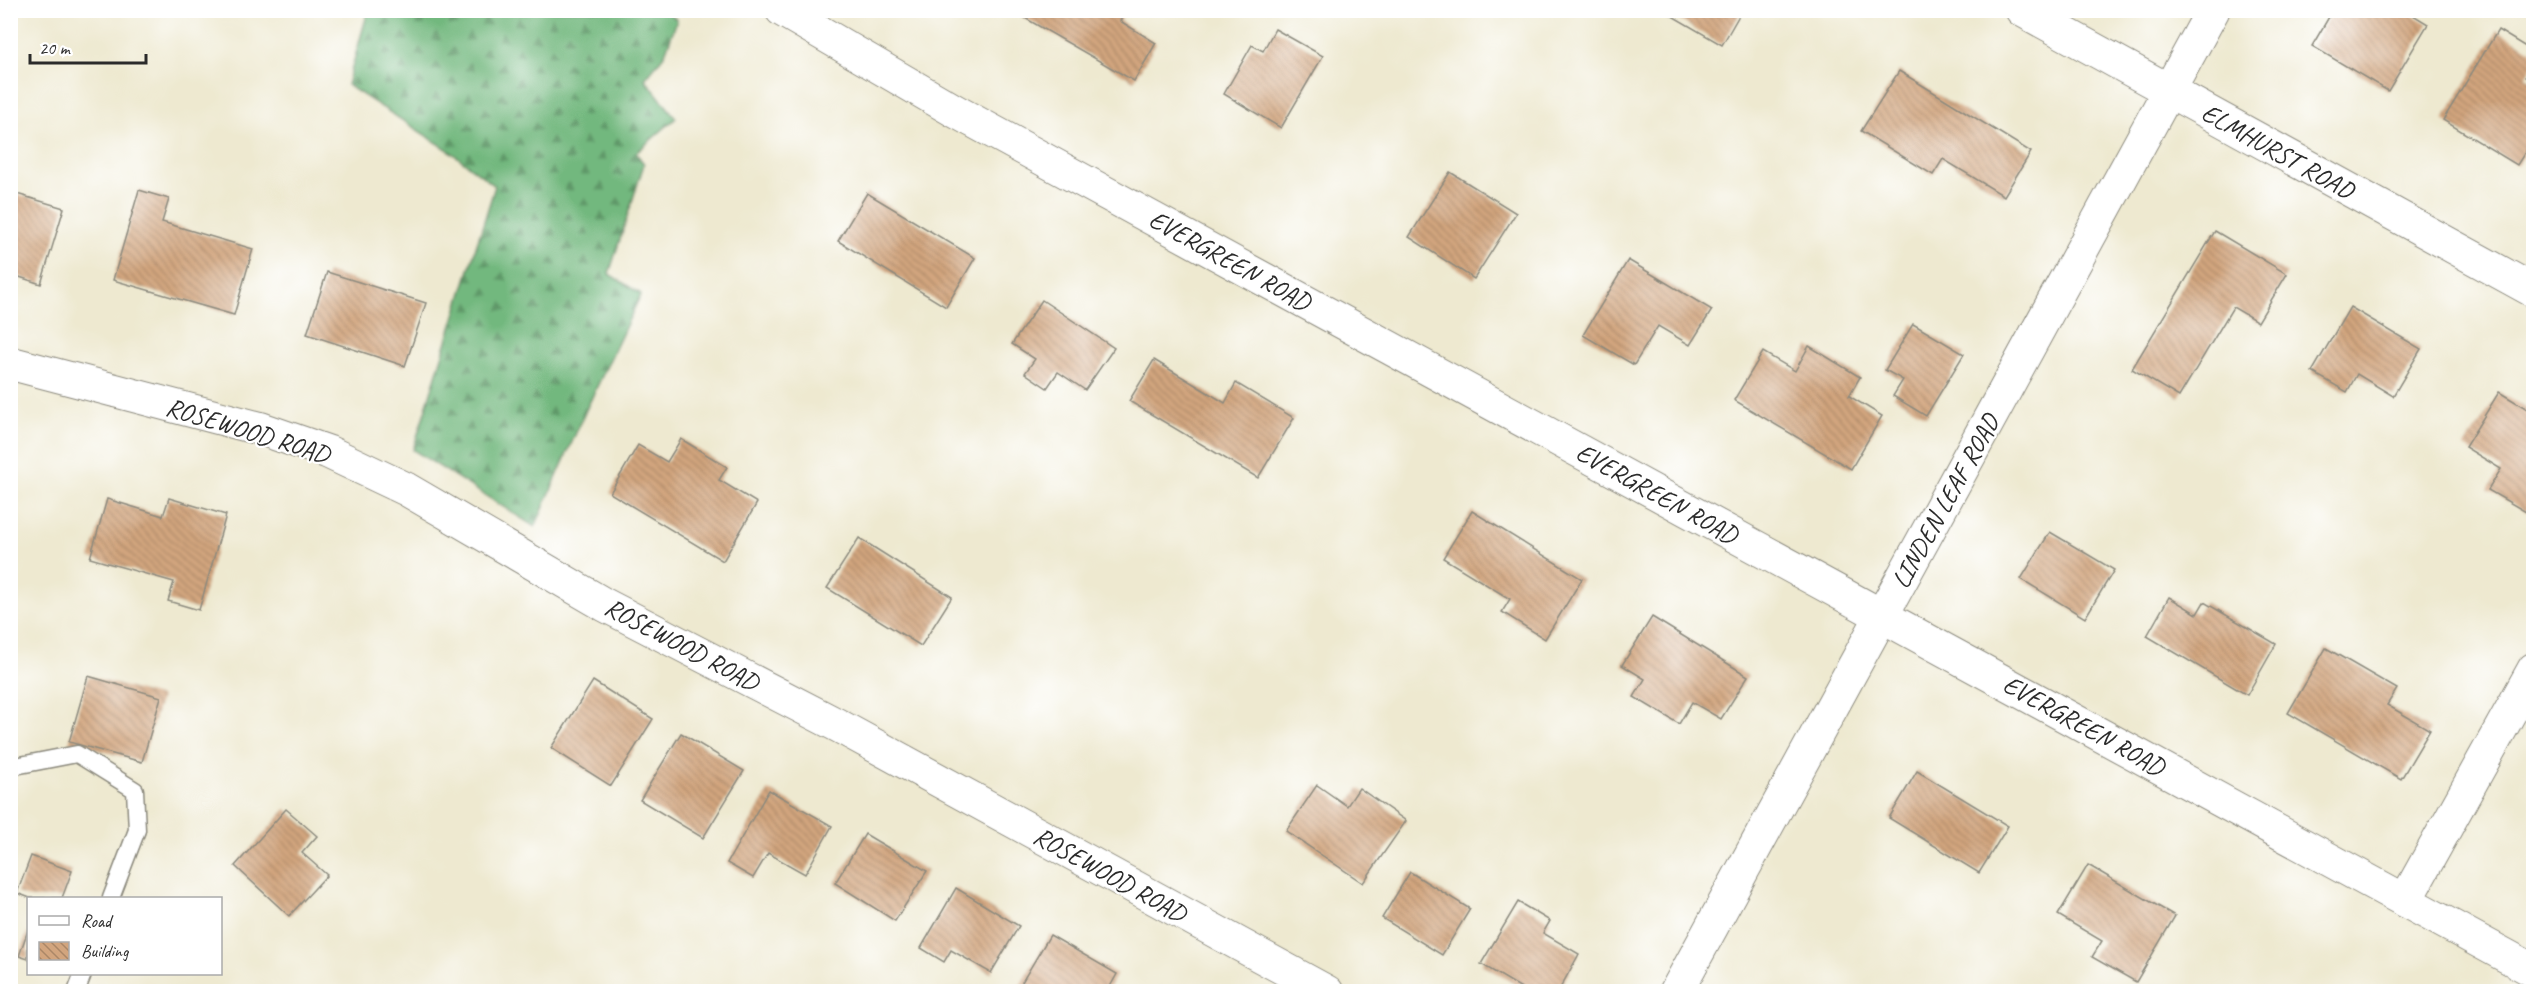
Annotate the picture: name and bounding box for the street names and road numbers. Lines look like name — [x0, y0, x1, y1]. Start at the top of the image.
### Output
street label: ELMHURST ROAD — [2196, 96, 2361, 208]
street label: EVERGREEN ROAD — [1143, 203, 1318, 319]
street label: ROSEWOOD ROAD — [162, 390, 336, 472]
street label: LINDEN LEAF ROAD — [1884, 407, 2008, 594]
street label: EVERGREEN ROAD — [1570, 436, 1745, 552]
street label: ROSEWOOD ROAD — [599, 590, 767, 700]
street label: EVERGREEN ROAD — [1997, 668, 2172, 784]
street label: ROSEWOOD ROAD — [1028, 819, 1194, 931]

